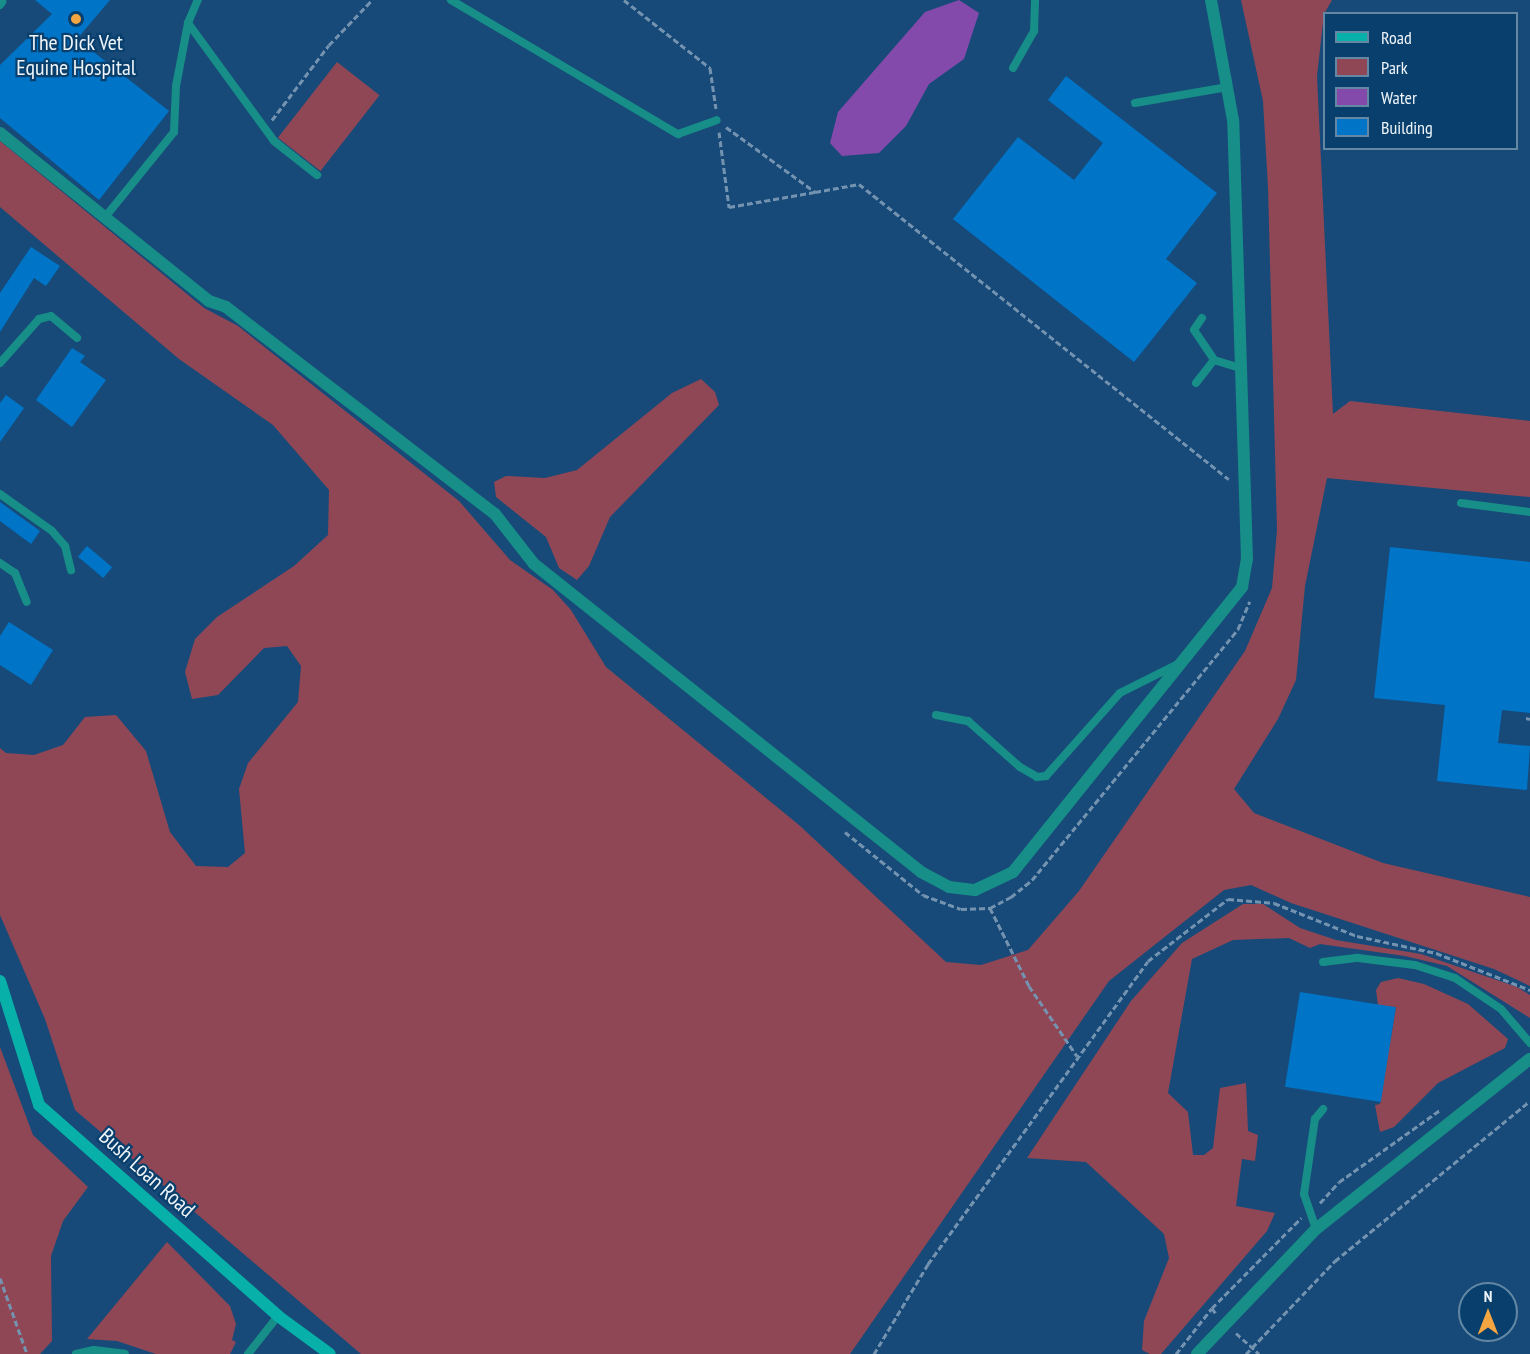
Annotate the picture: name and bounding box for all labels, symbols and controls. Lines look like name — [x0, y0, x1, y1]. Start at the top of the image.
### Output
marker: The Dick Vet Equine Hospital — [69, 12, 83, 26]
legend — [1323, 12, 1518, 150]
text: Road — [1381, 26, 1412, 49]
place label: The Dick Vet Equine Hospital — [16, 29, 136, 80]
text: Park — [1381, 56, 1408, 79]
text: Water — [1381, 86, 1417, 109]
text: Building — [1381, 116, 1433, 139]
street label: Bush Loan Road — [94, 1123, 200, 1223]
north arrow — [1458, 1282, 1518, 1342]
text: N — [1484, 1286, 1492, 1306]

